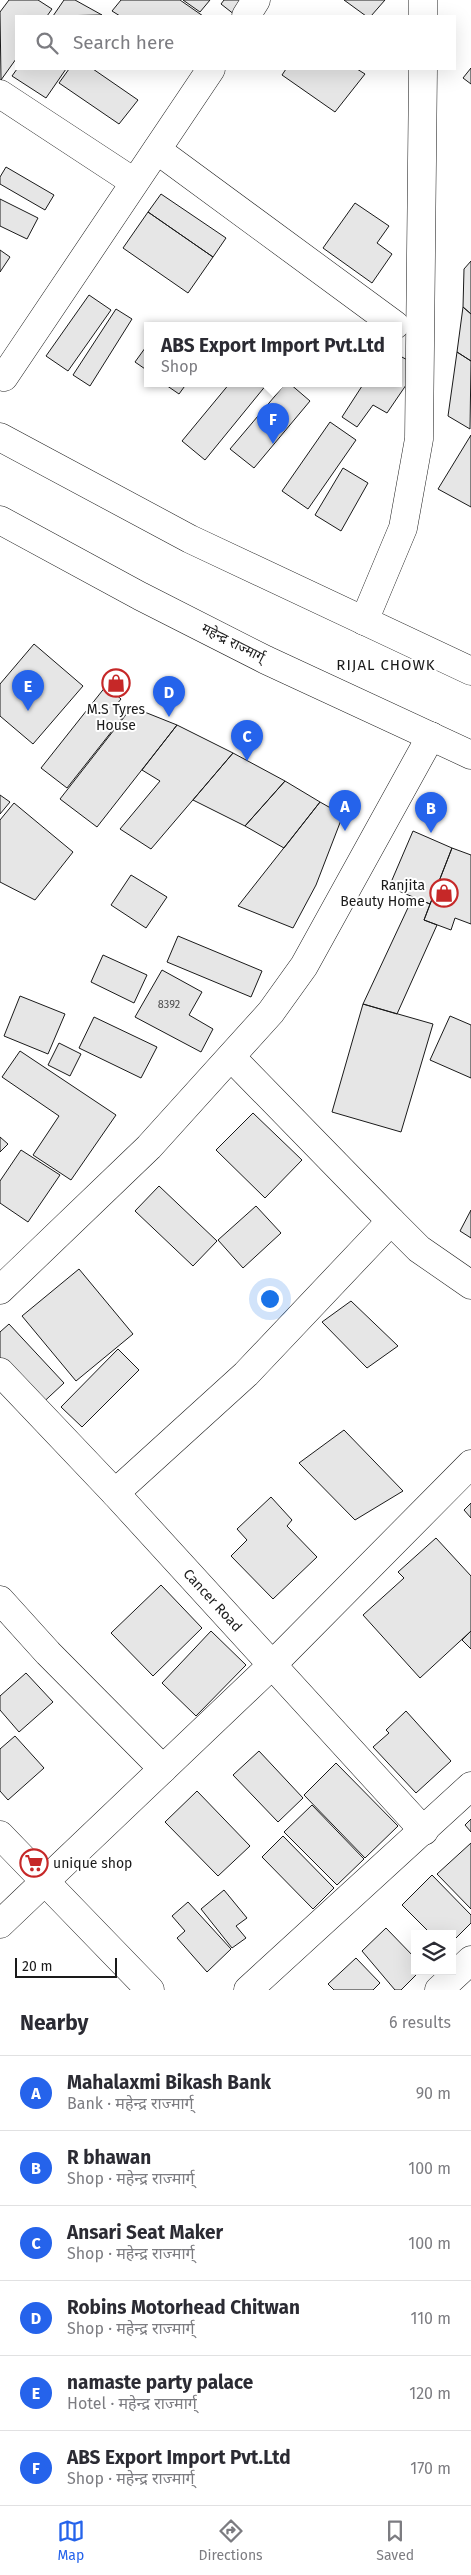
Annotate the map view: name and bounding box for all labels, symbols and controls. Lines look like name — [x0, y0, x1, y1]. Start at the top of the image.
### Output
search box — [15, 15, 456, 70]
icon: search — [33, 29, 61, 57]
text: Search here — [73, 31, 174, 54]
popup — [144, 322, 402, 387]
text: ABS Export Import Pvt.Ltd — [161, 334, 385, 357]
text: Shop — [161, 357, 198, 376]
pin: F — [257, 403, 289, 444]
street label: महेन्द्र राज्मार्ग् — [198, 619, 270, 668]
district label: RIJAL CHOWK — [336, 656, 436, 674]
shop icon: M.S Tyres House — [101, 668, 131, 698]
pin: E — [12, 670, 44, 711]
pin: D — [153, 676, 185, 717]
place label: M.S Tyres House — [87, 701, 146, 734]
pin: C — [231, 720, 263, 761]
pin: A — [329, 790, 361, 831]
pin: B — [415, 792, 447, 833]
place label: Ranjita Beauty Home — [340, 877, 425, 910]
shop icon: Ranjita Beauty Home — [429, 878, 459, 908]
house number: 8392 — [158, 998, 180, 1011]
your location — [257, 1286, 283, 1312]
street label: Cancer Road — [180, 1565, 246, 1635]
supermarket icon: unique shop — [19, 1848, 49, 1878]
place label: unique shop — [53, 1855, 132, 1872]
map controls — [411, 1930, 456, 1975]
button: layers — [411, 1930, 456, 1975]
scale bar — [15, 1955, 118, 1978]
text: 20 m — [22, 1958, 52, 1975]
text: Nearby — [20, 2010, 88, 2036]
text: 6 results — [389, 2013, 451, 2032]
text: Mahalaxmi Bikash Bank — [67, 2071, 271, 2094]
text: A — [31, 2084, 41, 2103]
text: 90 m — [416, 2084, 451, 2103]
text: Bank · महेन्द्र राज्मार्ग् — [67, 2094, 194, 2113]
text: R bhawan — [67, 2146, 151, 2169]
text: B — [31, 2159, 41, 2178]
text: 100 m — [408, 2159, 451, 2178]
text: Shop · महेन्द्र राज्मार्ग् — [67, 2169, 195, 2188]
text: Ansari Seat Maker — [67, 2221, 223, 2244]
text: C — [31, 2234, 41, 2253]
text: 100 m — [408, 2234, 451, 2253]
text: Shop · महेन्द्र राज्मार्ग् — [67, 2244, 195, 2263]
text: Robins Motorhead Chitwan — [67, 2296, 300, 2319]
text: D — [31, 2309, 41, 2328]
text: 110 m — [410, 2309, 451, 2328]
text: Shop · महेन्द्र राज्मार्ग् — [67, 2319, 195, 2338]
text: namaste party palace — [67, 2371, 253, 2394]
text: E — [32, 2384, 40, 2403]
text: 120 m — [409, 2384, 451, 2403]
text: Hotel · महेन्द्र राज्मार्ग् — [67, 2394, 197, 2413]
text: ABS Export Import Pvt.Ltd — [67, 2446, 291, 2469]
text: F — [32, 2459, 40, 2478]
text: 170 m — [410, 2459, 451, 2478]
text: Shop · महेन्द्र राज्मार्ग् — [67, 2469, 195, 2488]
tab: Map — [57, 2517, 85, 2564]
tab: Directions — [198, 2517, 263, 2564]
tab: Saved — [376, 2517, 414, 2564]

